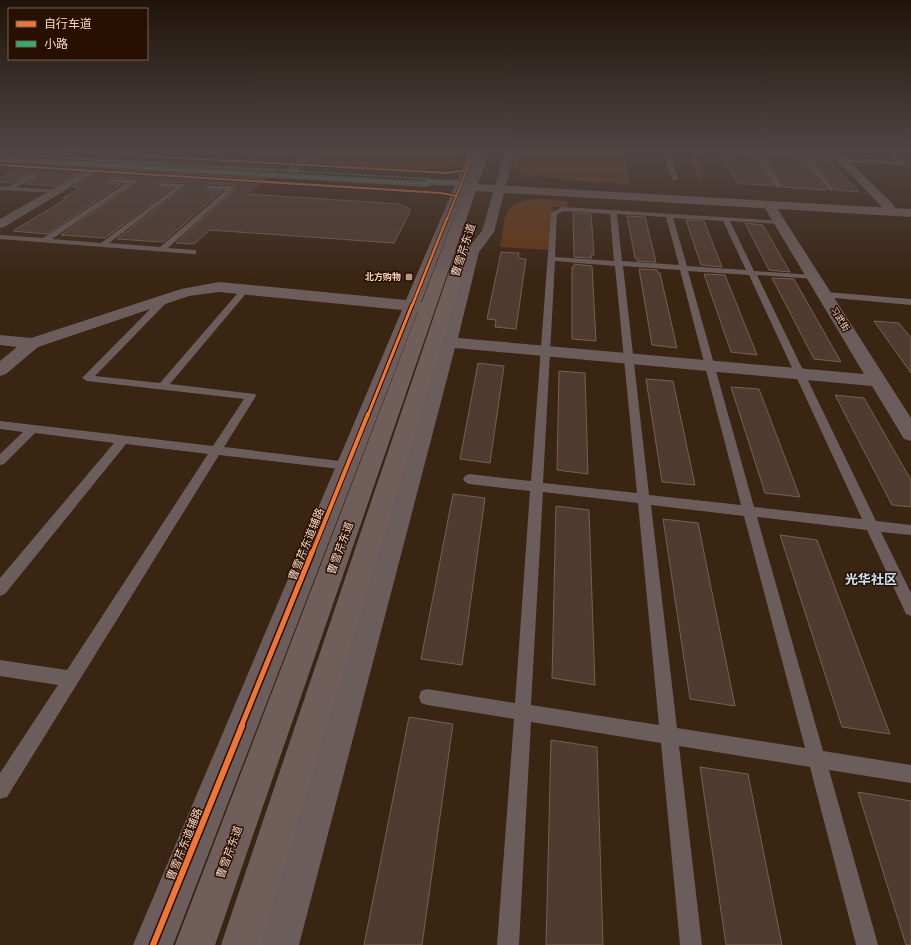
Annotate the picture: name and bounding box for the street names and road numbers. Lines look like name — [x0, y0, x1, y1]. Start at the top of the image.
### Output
street label: 曹雪芹东道 — [447, 221, 478, 278]
street label: 习武街 — [828, 304, 853, 334]
street label: 曹雪芹东道辅路 — [284, 505, 327, 582]
street label: 曹雪芹东道 — [323, 519, 356, 576]
street label: 曹雪芹东道辅路 — [162, 805, 205, 882]
street label: 曹雪芹东道 — [212, 823, 245, 880]

